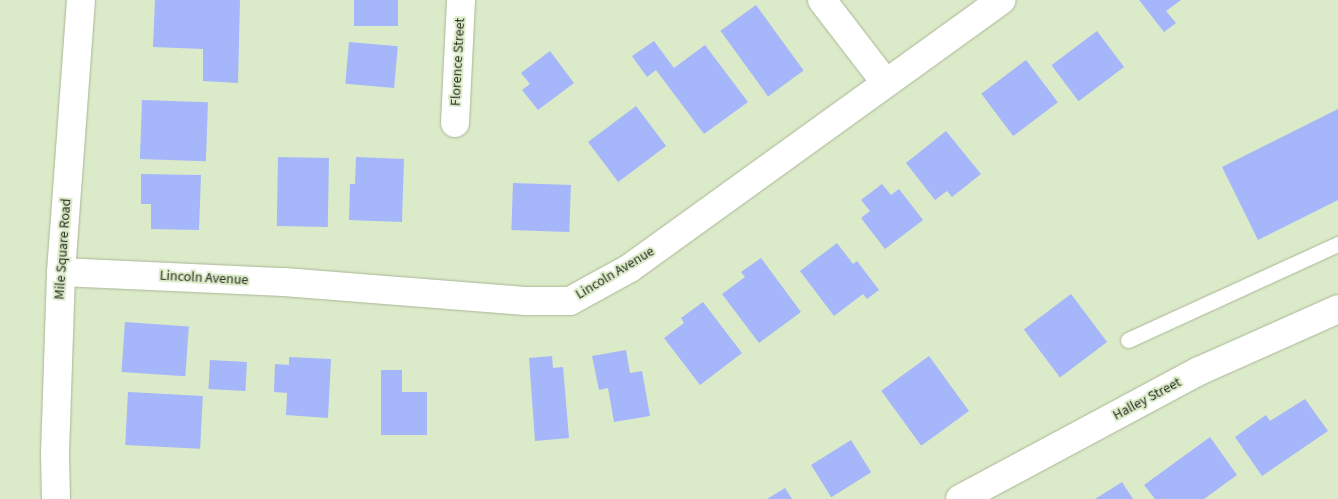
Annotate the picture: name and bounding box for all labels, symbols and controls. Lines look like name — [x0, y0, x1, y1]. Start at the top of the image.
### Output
street label: Florence Street — [447, 17, 469, 107]
street label: Mile Square Road — [51, 198, 75, 300]
street label: Lincoln Avenue — [573, 243, 657, 303]
street label: Lincoln Avenue — [159, 267, 249, 289]
street label: Halley Street — [1110, 374, 1184, 424]

